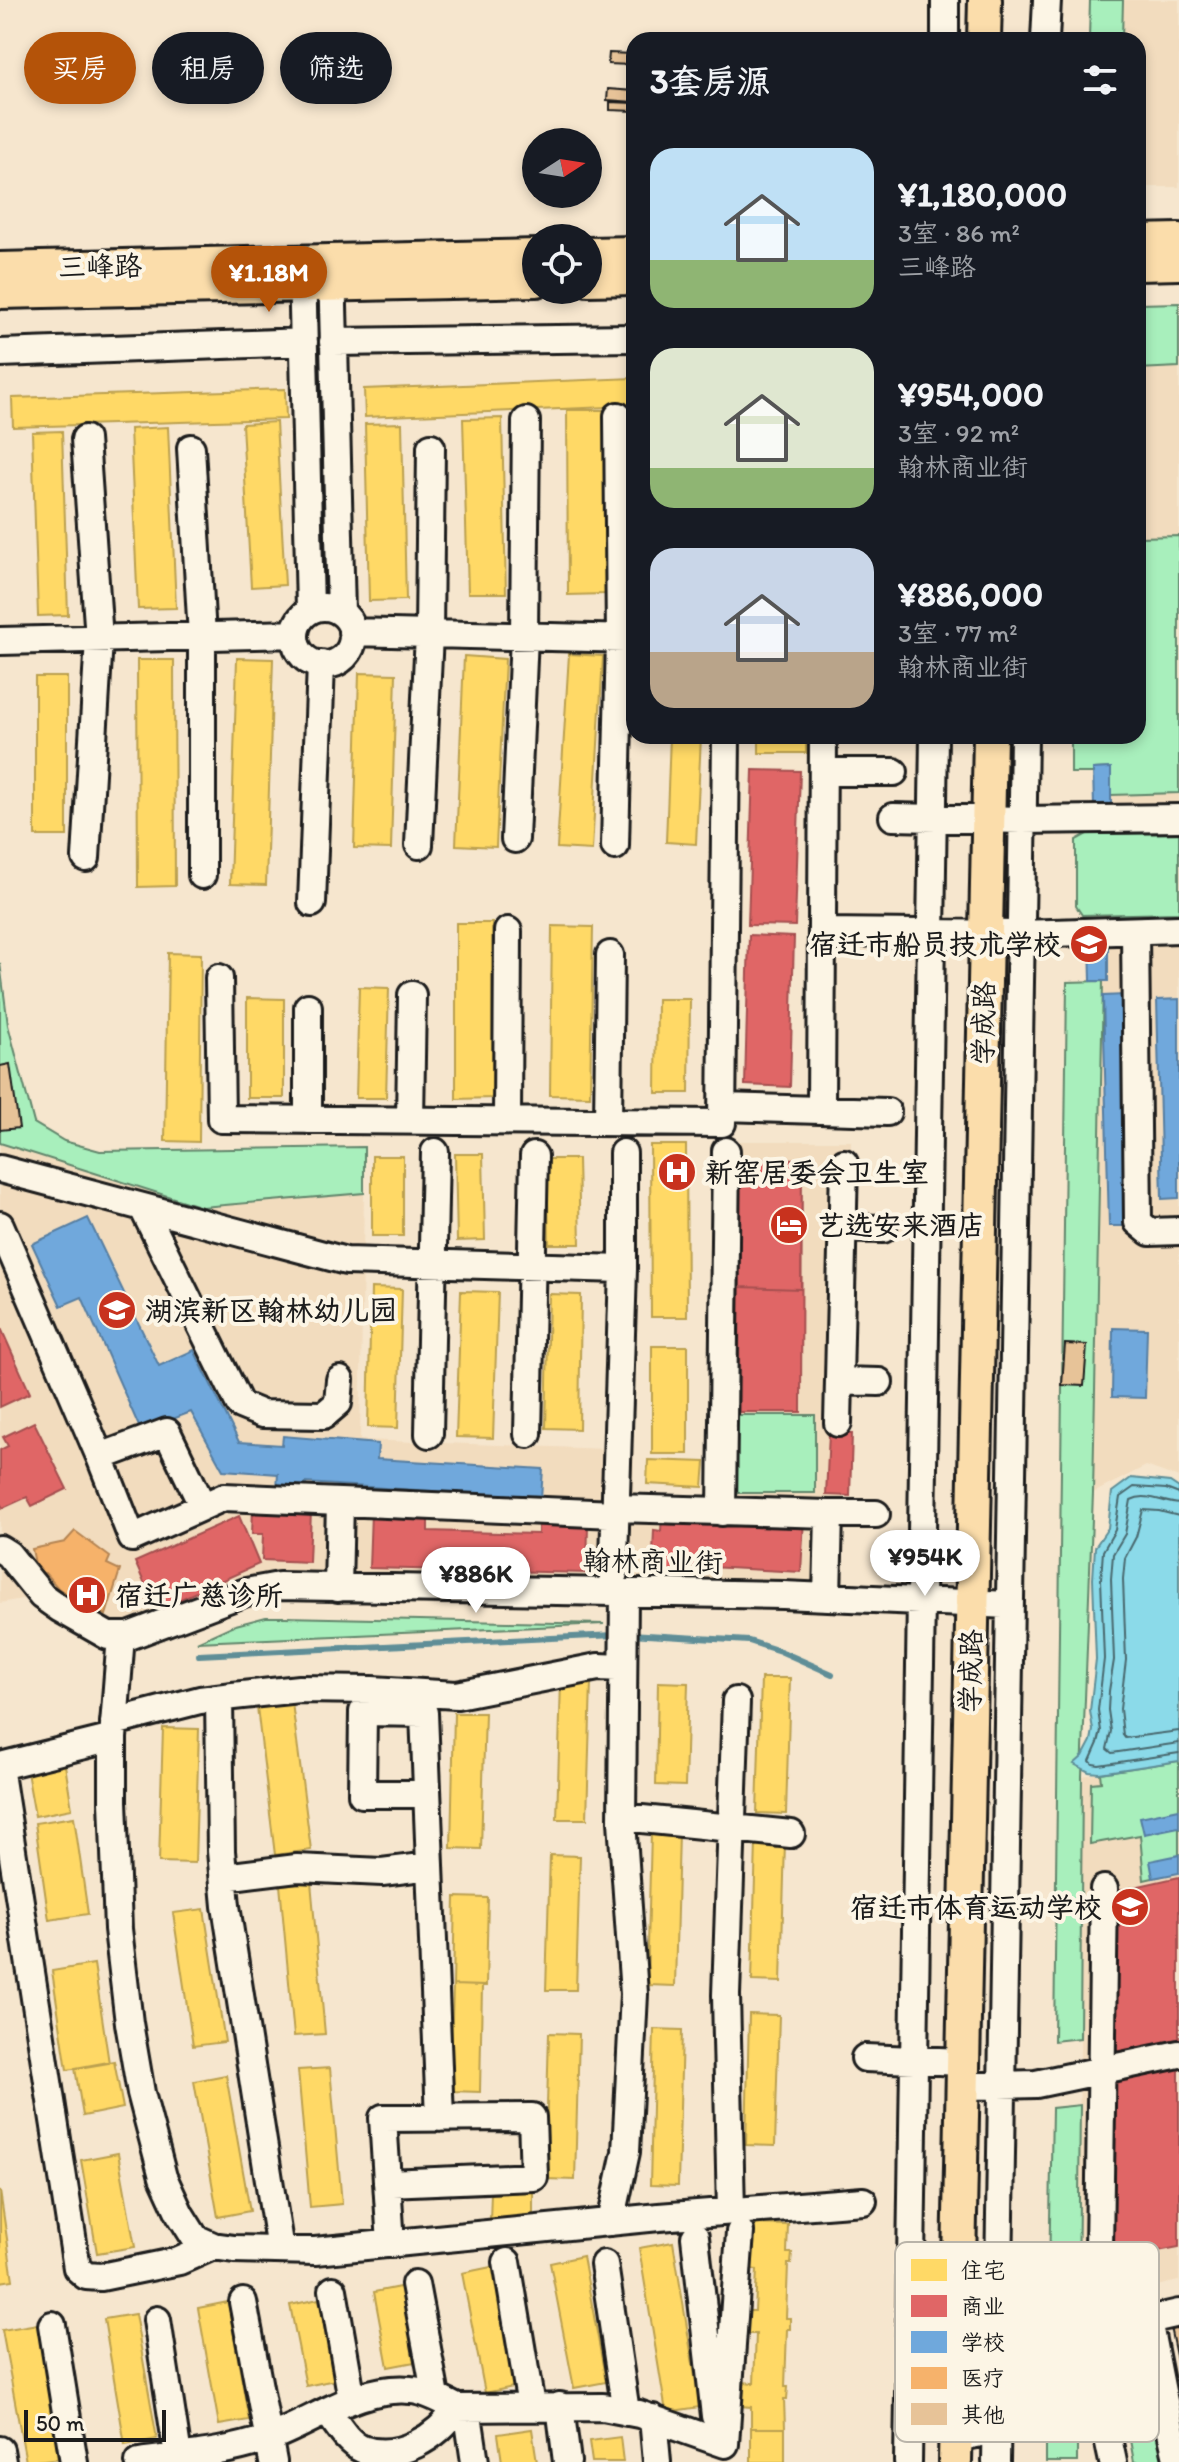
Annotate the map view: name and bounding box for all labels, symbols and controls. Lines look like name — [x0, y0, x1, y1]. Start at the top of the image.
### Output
chip: 买房 — [24, 32, 136, 104]
chip: 租房 — [152, 32, 264, 104]
chip: 筛选 — [280, 32, 392, 104]
icon: filters — [1078, 58, 1122, 102]
text: 3套房源 — [650, 61, 771, 102]
north arrow — [522, 128, 602, 208]
map controls — [522, 128, 602, 304]
text: ¥1,180,000 — [898, 174, 1067, 215]
icon: home — [714, 180, 810, 276]
text: 3室 · 86 m² — [898, 217, 1020, 249]
button: locate — [522, 224, 602, 304]
pin: ¥1.18M — [204, 246, 334, 314]
street label: 三峰路 — [58, 248, 142, 284]
text: 三峰路 — [898, 251, 976, 283]
text: ¥1.18M — [229, 256, 309, 288]
text: ¥954,000 — [898, 374, 1044, 415]
icon: home — [714, 380, 810, 476]
text: 3室 · 92 m² — [898, 417, 1019, 449]
text: 翰林商业街 — [898, 451, 1028, 483]
text: ¥886,000 — [898, 574, 1043, 615]
icon: home — [714, 580, 810, 676]
text: 3室 · 77 m² — [898, 617, 1018, 649]
text: 翰林商业街 — [898, 651, 1028, 683]
school or university icon: 宿迁市船员技术学校 — [1068, 923, 1110, 965]
place label: 宿迁市船员技术学校 — [809, 927, 1061, 961]
street label: 学成路 — [965, 981, 1001, 1065]
hospital icon: 新窑居委会卫生室 — [656, 1151, 698, 1193]
place label: 新窑居委会卫生室 — [705, 1155, 929, 1189]
hotel icon: 艺选安来酒店 — [768, 1204, 810, 1246]
place label: 艺选安来酒店 — [817, 1208, 985, 1242]
school or university icon: 湖滨新区翰林幼儿园 — [96, 1289, 138, 1331]
place label: 湖滨新区翰林幼儿园 — [145, 1293, 397, 1327]
pin: ¥954K — [869, 1530, 981, 1598]
text: ¥954K — [888, 1540, 962, 1572]
street label: 翰林商业街 — [583, 1543, 723, 1579]
pin: ¥886K — [420, 1547, 532, 1615]
text: ¥886K — [439, 1557, 513, 1589]
hospital icon: 宿迁广慈诊所 — [66, 1574, 108, 1616]
place label: 宿迁广慈诊所 — [115, 1578, 283, 1612]
street label: 学成路 — [952, 1629, 988, 1713]
school or university icon: 宿迁市体育运动学校 — [1109, 1886, 1151, 1928]
place label: 宿迁市体育运动学校 — [850, 1890, 1102, 1924]
legend — [895, 2242, 1159, 2442]
text: 住宅 — [961, 2257, 1005, 2284]
text: 商业 — [961, 2293, 1005, 2320]
text: 学校 — [961, 2329, 1005, 2356]
text: 医疗 — [961, 2365, 1005, 2392]
text: 其他 — [961, 2401, 1005, 2428]
scale bar — [24, 2406, 166, 2442]
text: 50 m — [36, 2410, 85, 2437]

